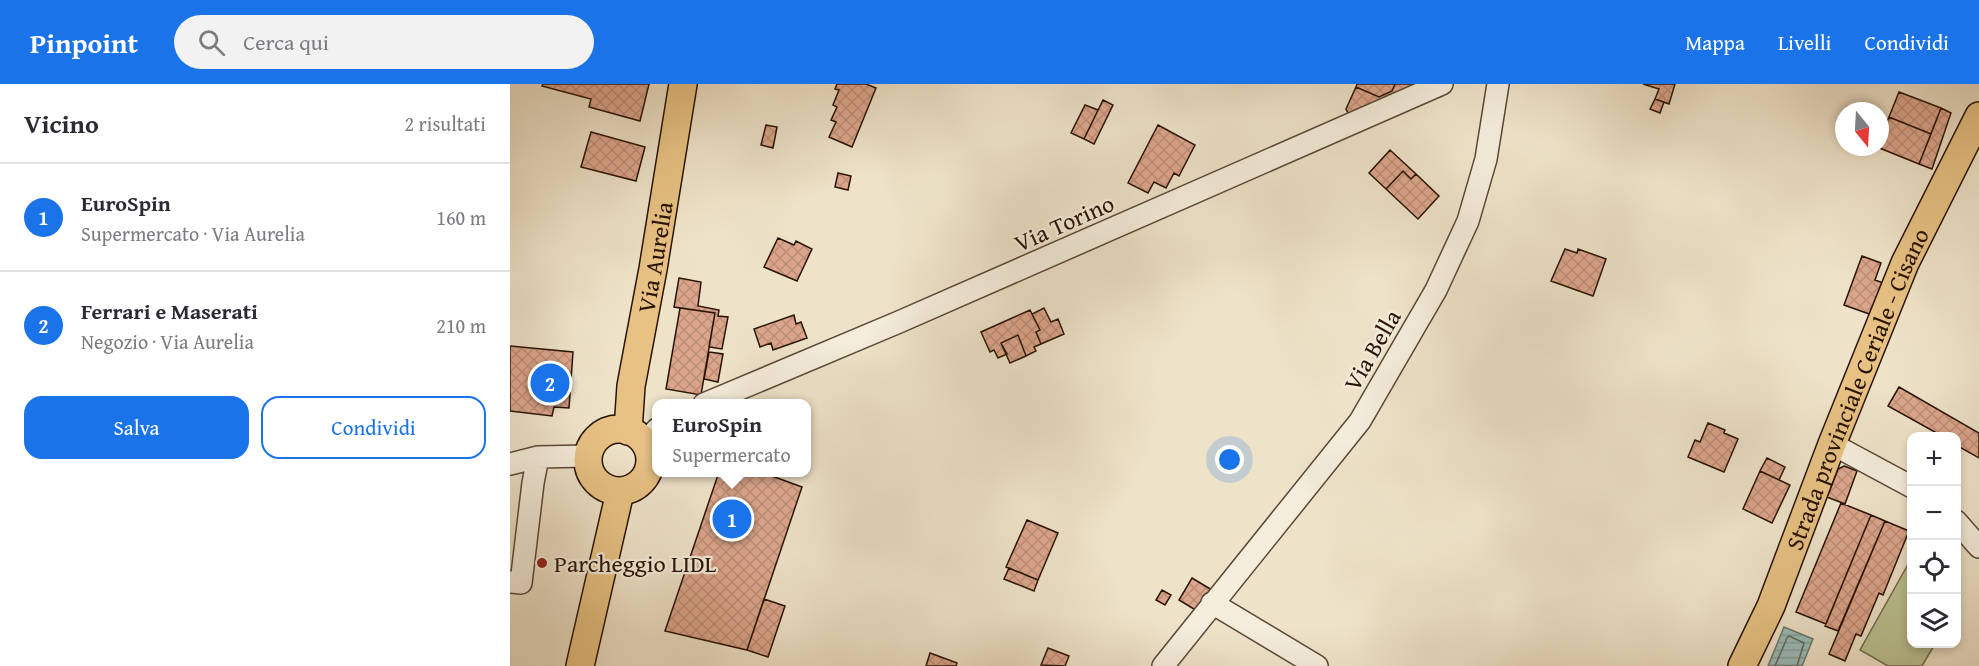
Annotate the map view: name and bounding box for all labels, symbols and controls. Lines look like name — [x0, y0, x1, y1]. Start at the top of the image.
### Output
search box — [174, 15, 594, 69]
text: Pinpoint — [30, 22, 138, 63]
icon: search — [195, 26, 228, 59]
text: Cerca qui — [243, 26, 329, 58]
text: Mappa — [1685, 27, 1745, 58]
text: Livelli — [1778, 27, 1832, 58]
text: Condividi — [1865, 27, 1949, 58]
north arrow — [1835, 102, 1889, 156]
text: Vicino — [24, 104, 99, 143]
text: 2 risultati — [405, 109, 486, 138]
street label: Via Torino — [1008, 185, 1120, 261]
text: EuroSpin — [81, 187, 171, 219]
street label: Via Aurelia — [628, 198, 681, 316]
text: 1 — [38, 203, 49, 232]
text: 160 m — [436, 203, 486, 232]
text: Supermercato · Via Aurelia — [81, 219, 305, 248]
street label: Strada provinciale Ceriale - Cisano — [1776, 222, 1937, 555]
text: Ferrari e Maserati — [81, 295, 258, 327]
street label: Via Bella — [1335, 302, 1410, 397]
text: 2 — [38, 311, 49, 340]
text: 210 m — [436, 311, 486, 340]
text: Negozio · Via Aurelia — [81, 327, 254, 356]
pin: 2 — [530, 360, 570, 406]
button: Salva — [24, 396, 249, 459]
button: Condividi — [261, 396, 486, 459]
popup — [652, 399, 811, 477]
text: EuroSpin — [672, 408, 762, 440]
map controls — [1907, 432, 1961, 648]
button: + — [1907, 432, 1961, 486]
text: Supermercato — [672, 440, 791, 469]
your location — [1215, 445, 1244, 474]
button: − — [1907, 486, 1961, 540]
pin: 1 — [712, 496, 752, 542]
button: locate — [1907, 540, 1961, 594]
place label: Parcheggio LIDL — [554, 546, 717, 581]
marker: Parcheggio LIDL — [535, 556, 549, 570]
button: layers — [1907, 594, 1961, 648]

